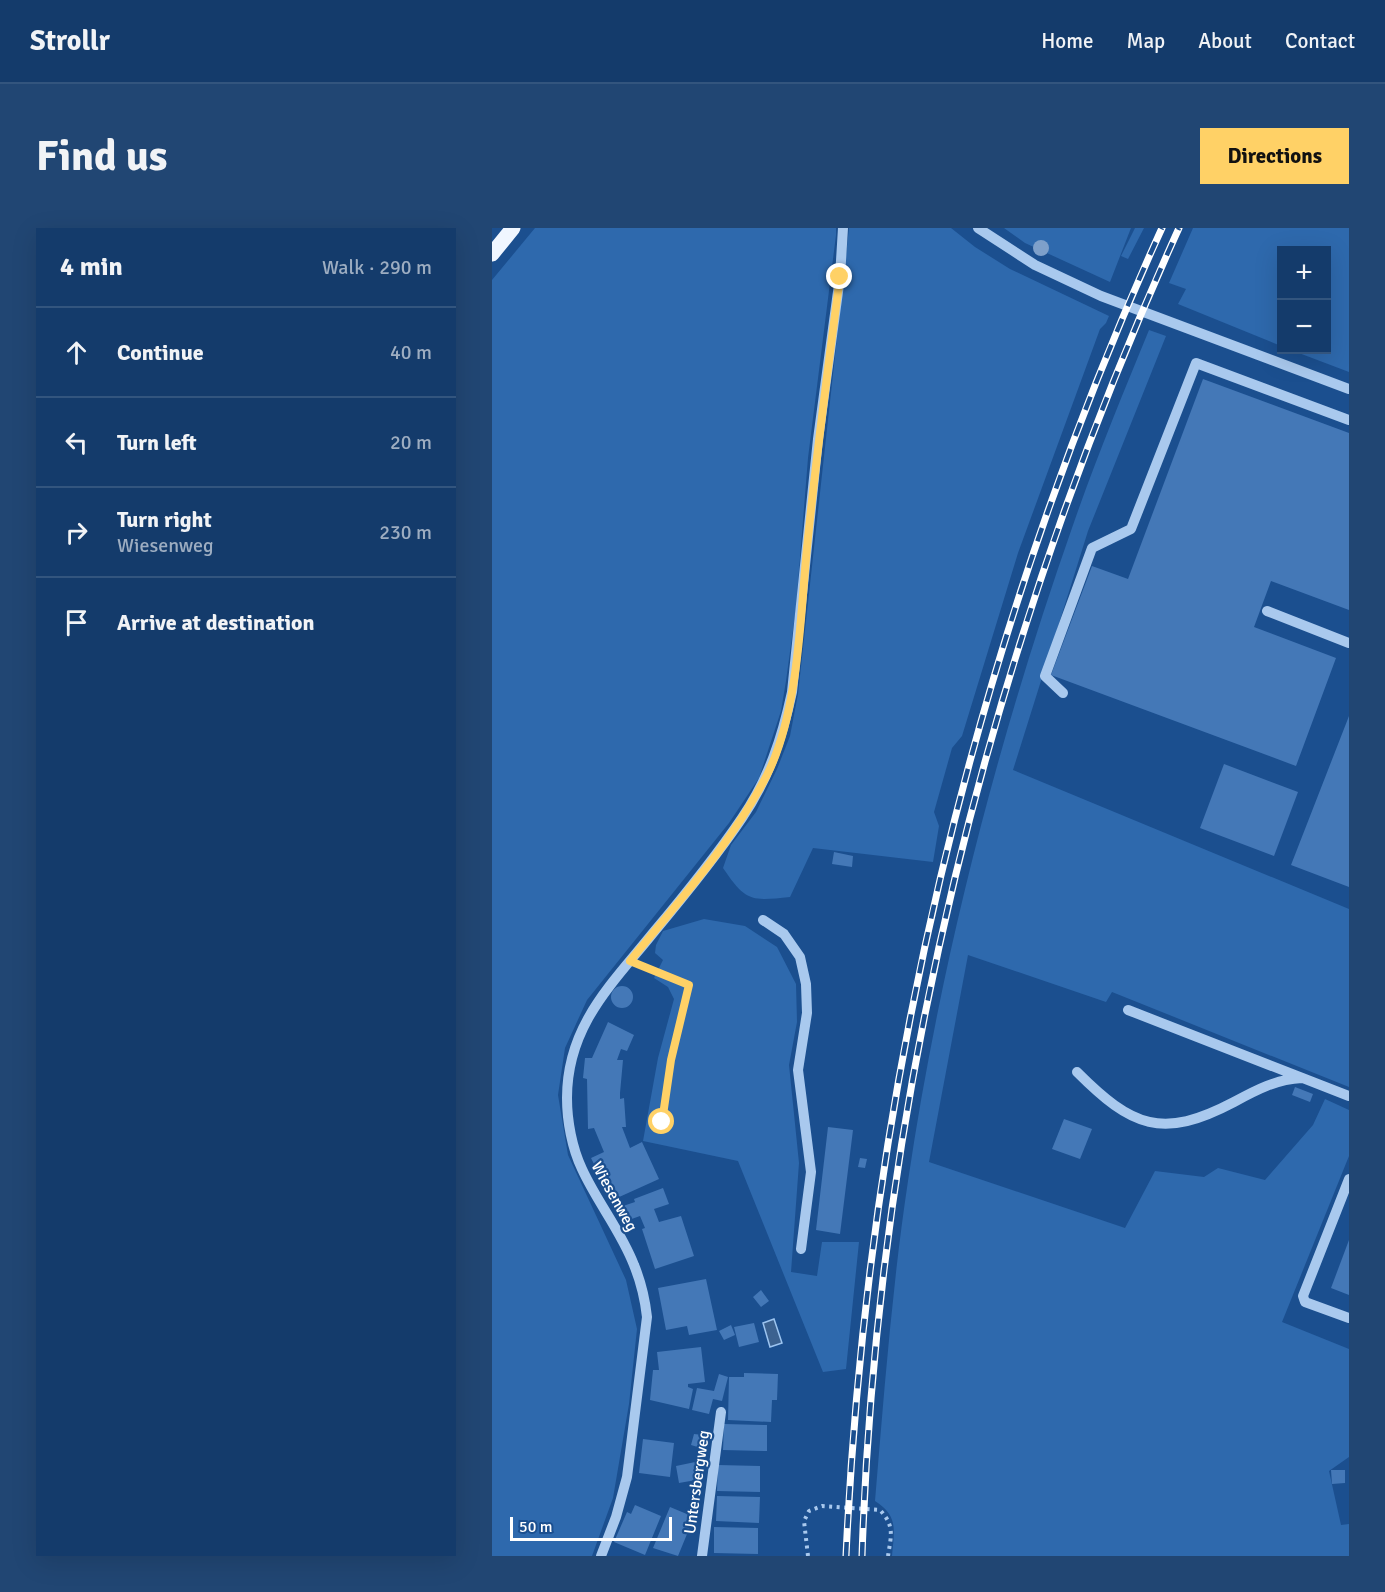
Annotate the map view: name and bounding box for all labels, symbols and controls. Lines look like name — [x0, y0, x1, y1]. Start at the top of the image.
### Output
text: Strollr — [30, 24, 110, 58]
text: Home — [1041, 28, 1094, 54]
text: Map — [1127, 28, 1165, 54]
text: About — [1198, 28, 1252, 54]
text: Contact — [1285, 28, 1355, 54]
button: Directions — [1200, 128, 1349, 184]
text: Find us — [36, 131, 167, 182]
map controls — [1277, 246, 1331, 354]
button: + — [1277, 246, 1331, 300]
text: 4 min — [60, 251, 123, 283]
text: Walk · 290 m — [322, 255, 432, 280]
route end — [826, 263, 852, 289]
button: − — [1277, 300, 1331, 354]
icon: ahead — [60, 336, 93, 369]
text: Continue — [117, 339, 204, 366]
text: 40 m — [390, 340, 432, 365]
icon: left — [60, 426, 93, 459]
text: Turn left — [117, 429, 197, 456]
text: 20 m — [390, 430, 432, 455]
text: Turn right — [117, 506, 212, 533]
icon: right — [60, 516, 93, 549]
text: 230 m — [379, 520, 432, 545]
text: Wiesenweg — [117, 533, 214, 558]
icon: arrive — [60, 606, 93, 639]
text: Arrive at destination — [117, 609, 314, 636]
route start — [648, 1108, 674, 1134]
street label: Wiesenweg — [587, 1158, 642, 1235]
street label: Untersbergweg — [680, 1429, 714, 1535]
scale bar — [510, 1514, 672, 1542]
text: 50 m — [519, 1517, 553, 1537]

